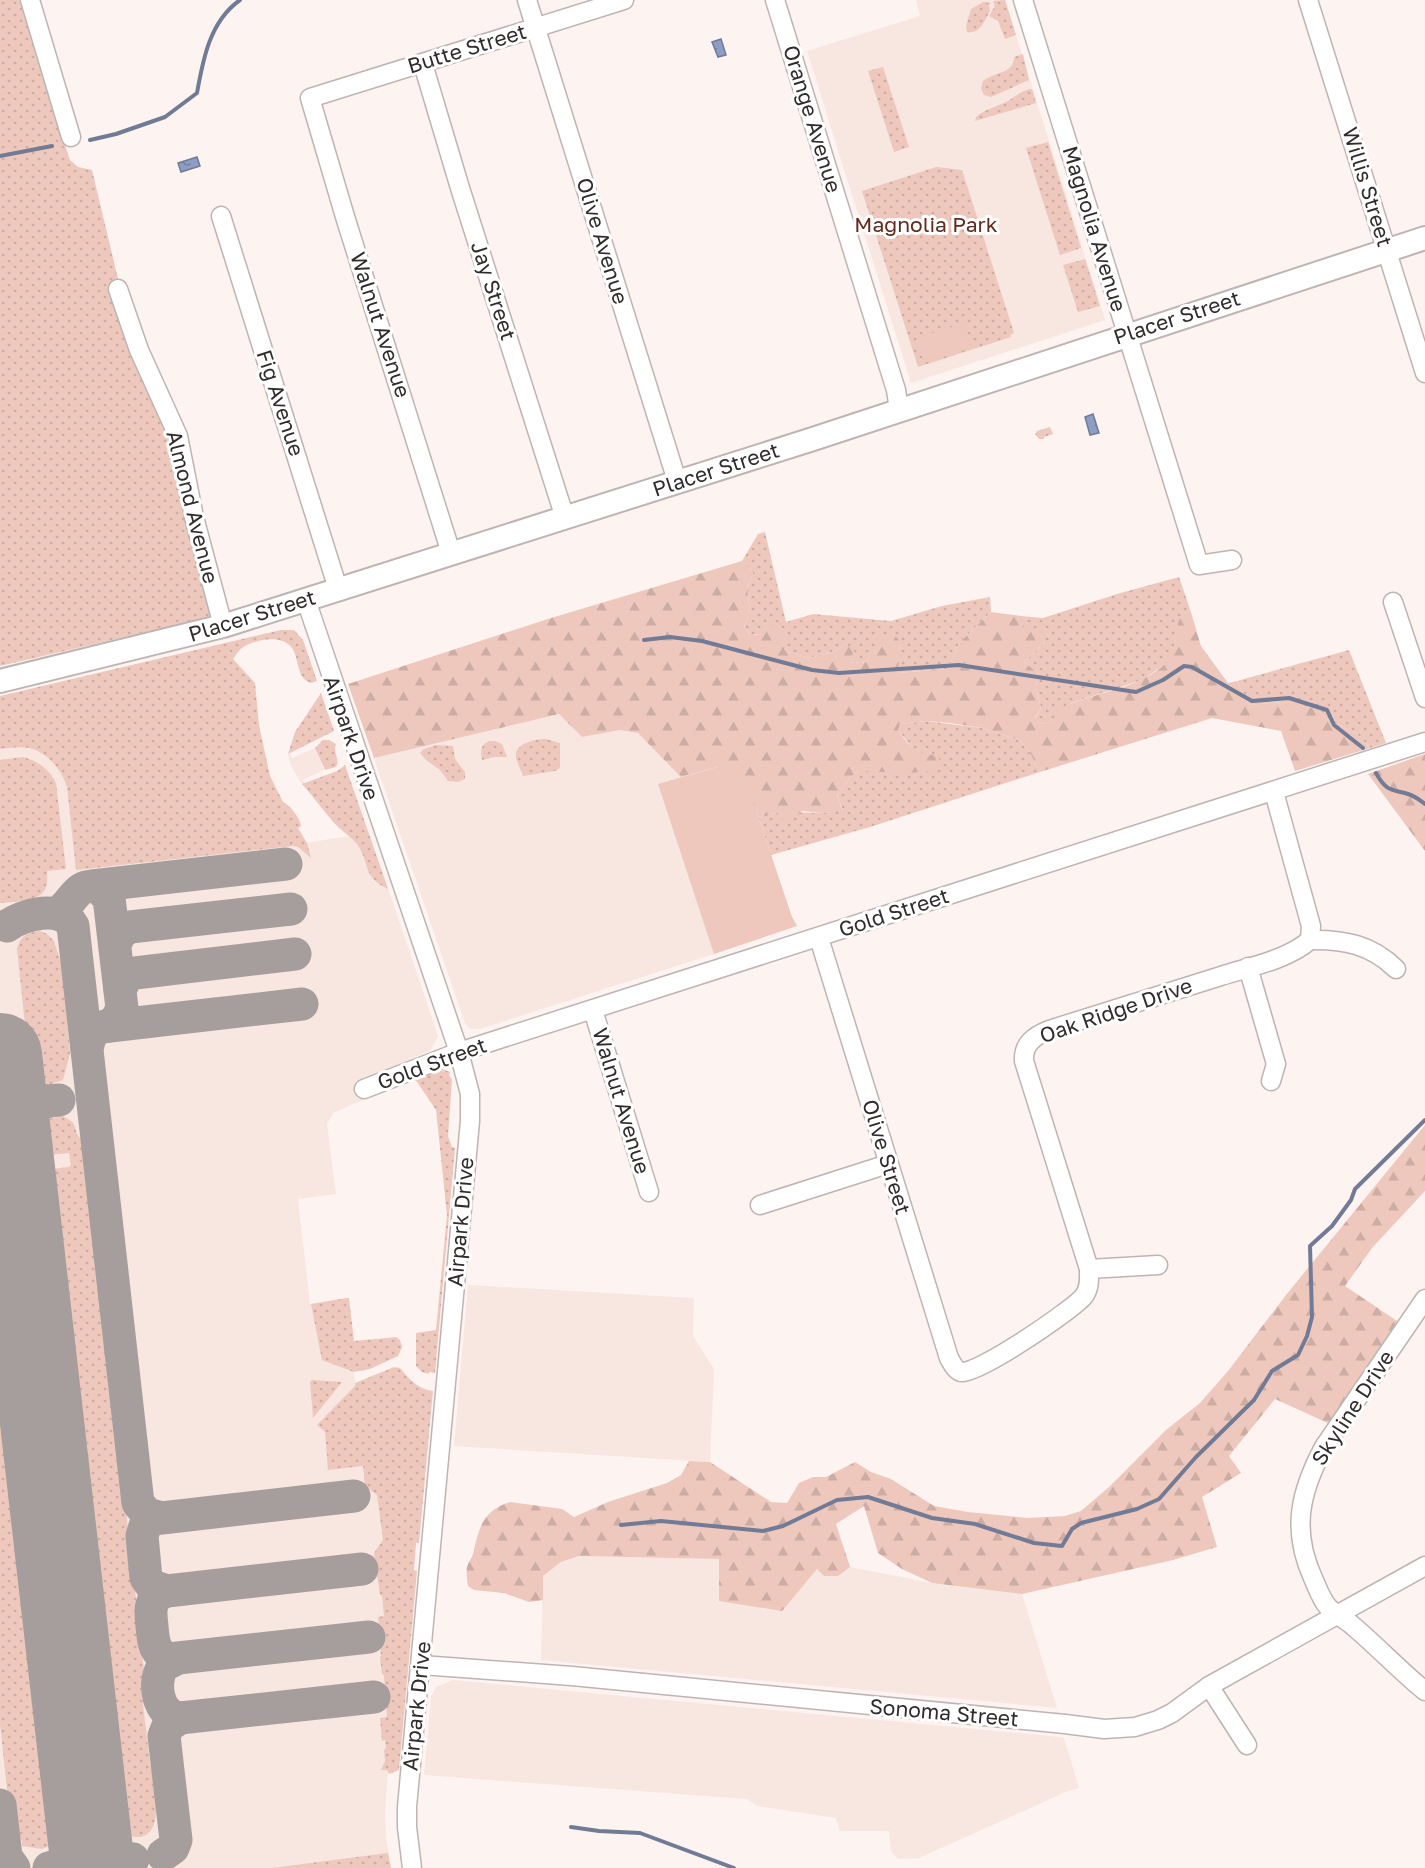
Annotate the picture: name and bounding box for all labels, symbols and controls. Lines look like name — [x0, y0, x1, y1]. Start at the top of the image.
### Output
street label: Butte Street — [404, 18, 529, 78]
street label: Orange Avenue — [778, 42, 848, 196]
street label: Willis Street — [1337, 124, 1398, 250]
street label: Magnolia Avenue — [1057, 143, 1133, 315]
street label: Olive Avenue — [571, 174, 635, 307]
park label: Magnolia Park — [854, 211, 998, 237]
street label: Jay Street — [466, 238, 522, 343]
street label: Walnut Avenue — [345, 249, 417, 401]
street label: Placer Street — [1110, 284, 1243, 350]
street label: Fig Avenue — [252, 346, 310, 459]
street label: Almond Avenue — [161, 428, 225, 586]
street label: Placer Street — [649, 436, 782, 502]
street label: Placer Street — [185, 583, 318, 647]
street label: Airpark Drive — [318, 672, 385, 803]
street label: Gold Street — [835, 882, 952, 942]
street label: Oak Ridge Drive — [1036, 972, 1195, 1048]
street label: Walnut Avenue — [587, 1025, 657, 1177]
street label: Gold Street — [374, 1031, 490, 1095]
street label: Olive Street — [857, 1096, 917, 1217]
street label: Airpark Drive — [441, 1156, 479, 1288]
street label: Skyline Drive — [1305, 1345, 1399, 1470]
street label: Airpark Drive — [396, 1640, 436, 1772]
street label: Sonoma Street — [869, 1693, 1020, 1731]

